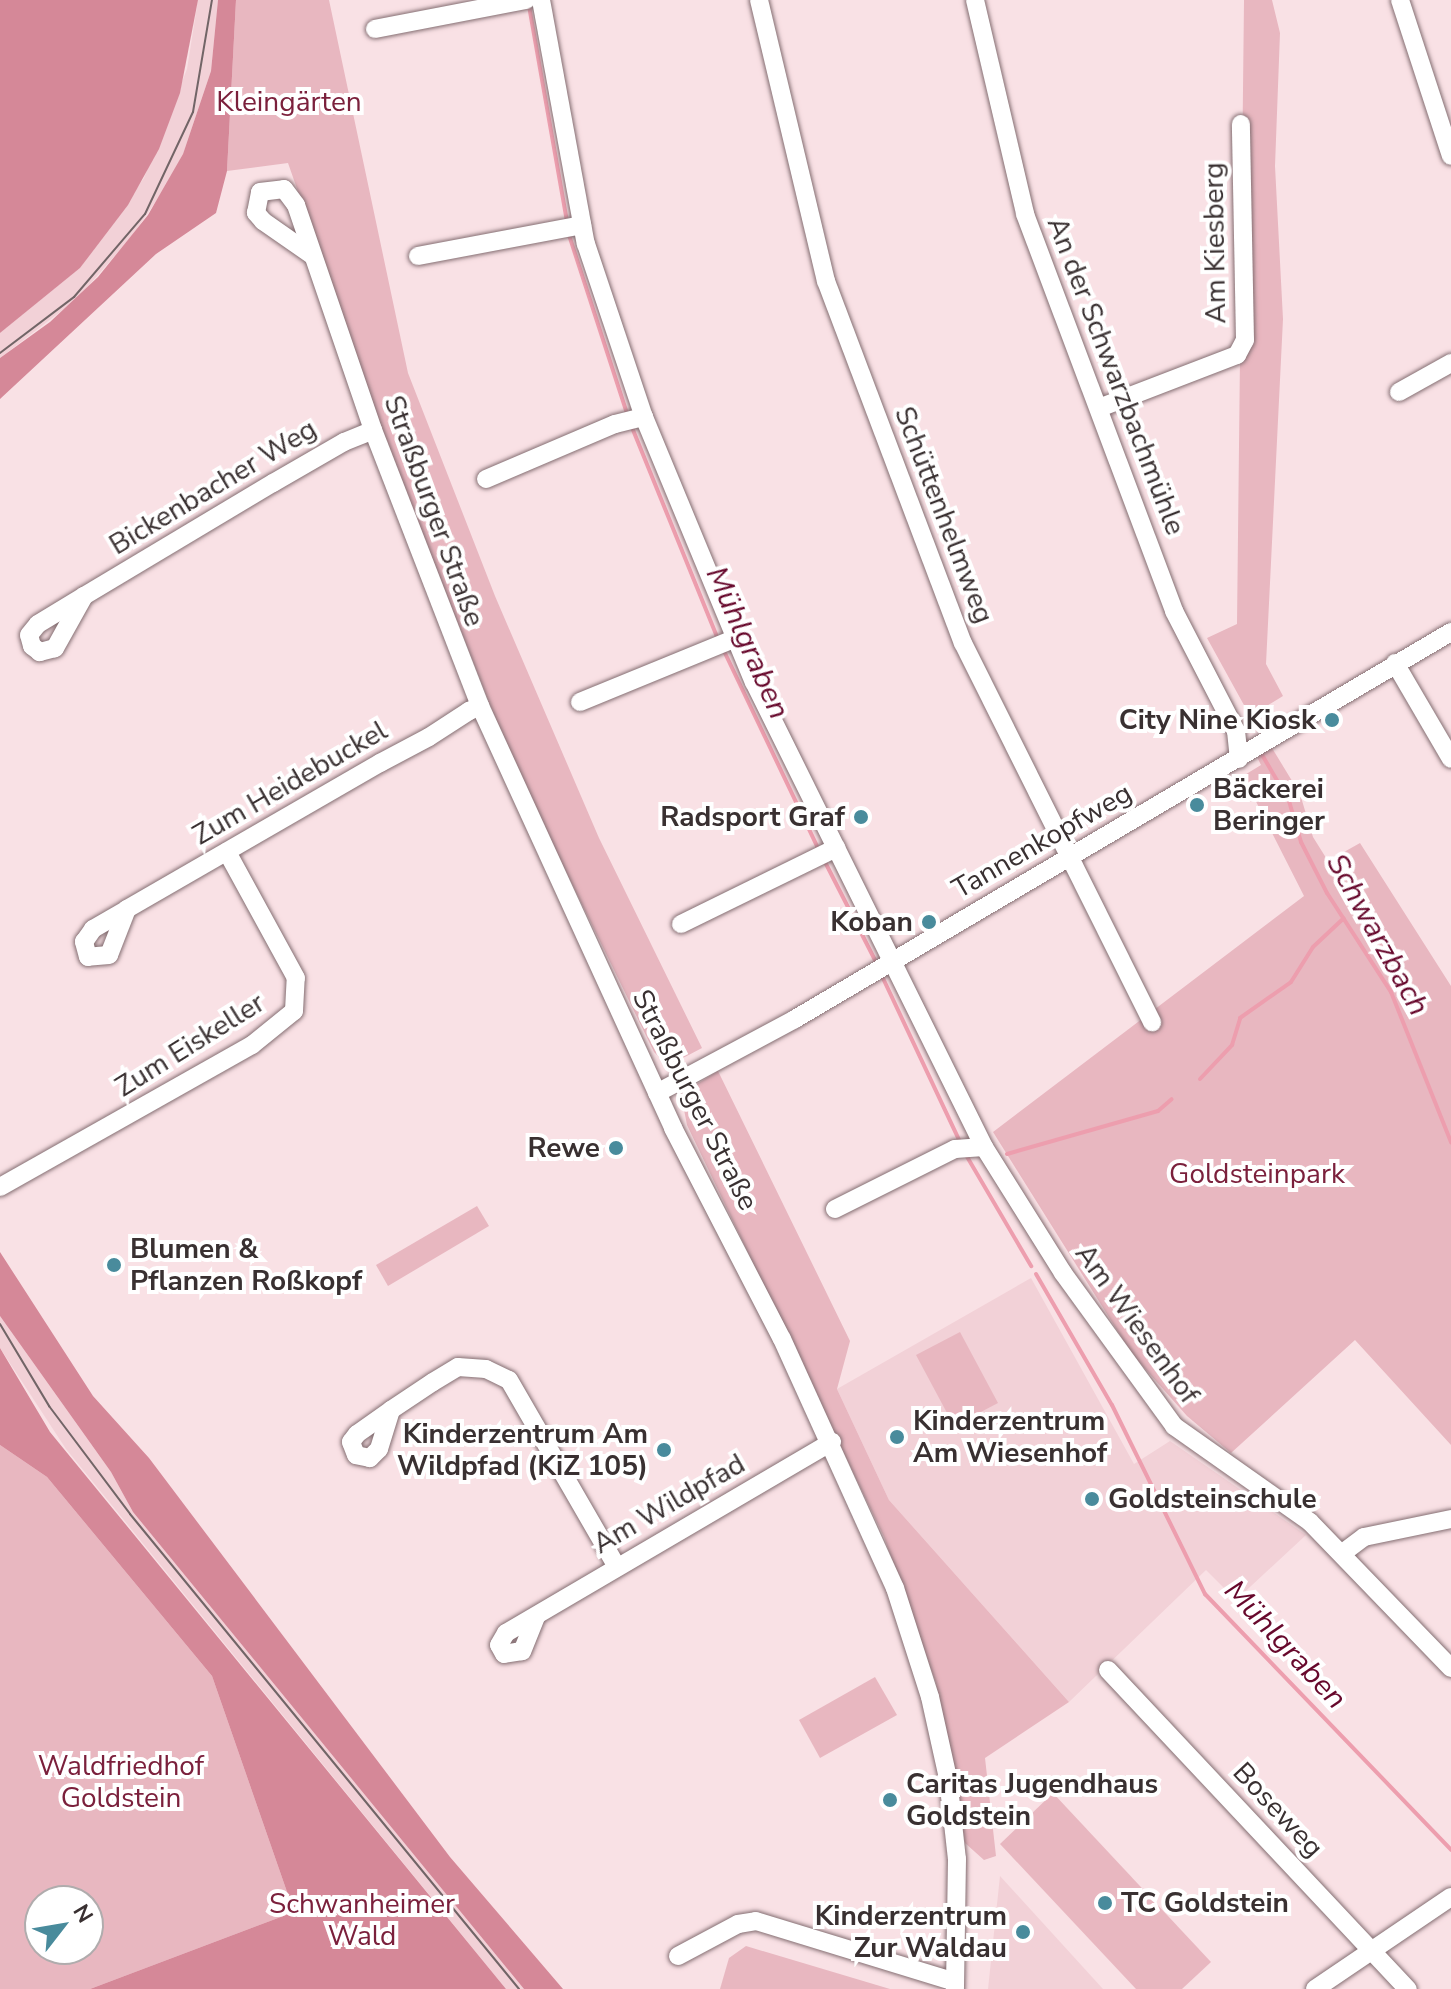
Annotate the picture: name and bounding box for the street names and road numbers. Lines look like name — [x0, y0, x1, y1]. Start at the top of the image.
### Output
street label: Am Kiesberg — [1197, 162, 1233, 324]
street label: An der Schwarzbachmühle — [1040, 212, 1192, 540]
street label: Straßburger Straße — [377, 391, 491, 631]
street label: Schüttenhelmweg — [887, 402, 1001, 628]
street label: Bickenbacher Weg — [103, 412, 323, 562]
street label: Zum Heidebuckel — [187, 714, 393, 852]
street label: Tannenkopfweg — [946, 776, 1138, 906]
street label: Straßburger Straße — [625, 984, 765, 1216]
street label: Zum Eiskeller — [109, 986, 271, 1104]
street label: Am Wiesenhof — [1068, 1238, 1206, 1410]
street label: Am Wildpfad — [587, 1447, 751, 1561]
street label: Boseweg — [1226, 1756, 1330, 1864]

